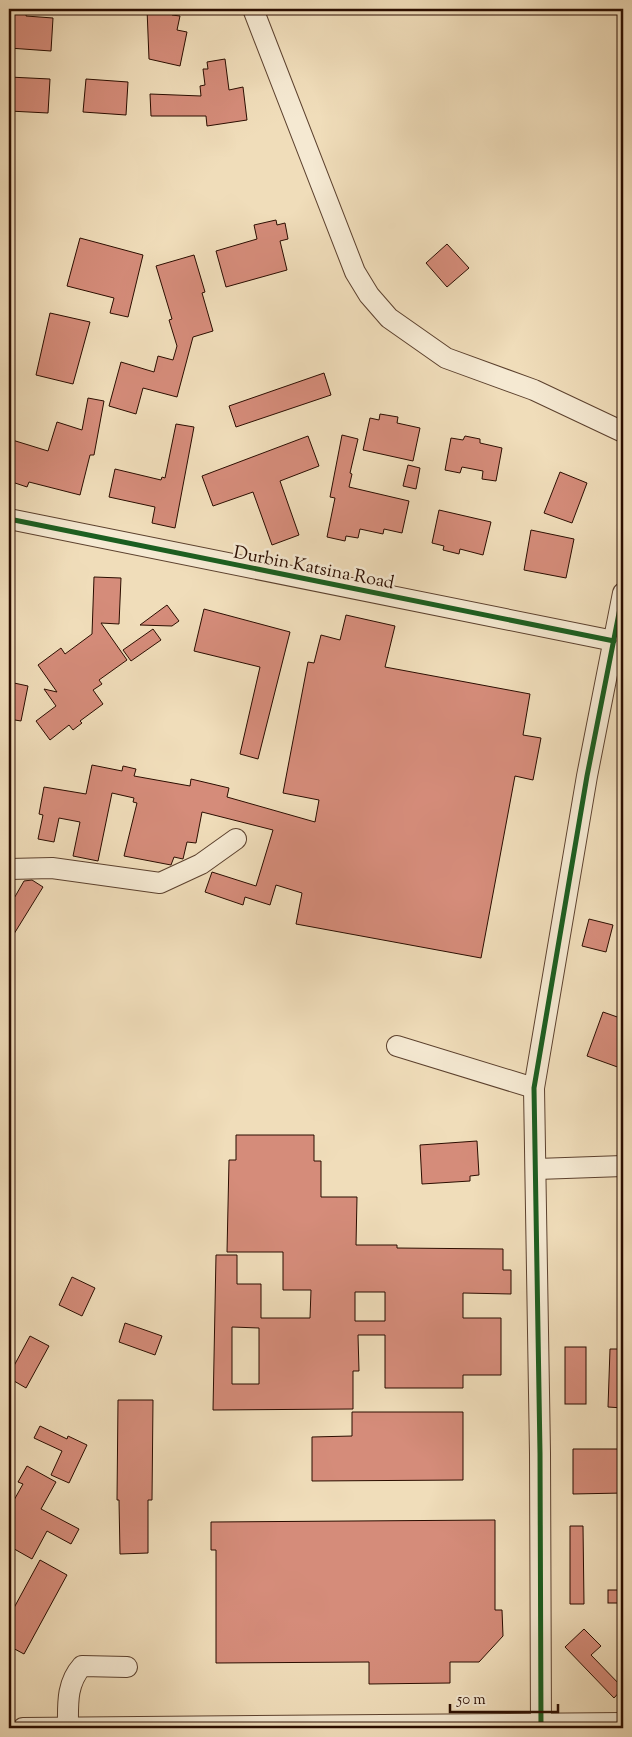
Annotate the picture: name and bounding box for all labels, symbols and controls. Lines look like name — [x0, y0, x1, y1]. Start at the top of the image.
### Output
street label: Durbin Katsina Road — [231, 541, 396, 597]
scale bar — [450, 1682, 557, 1714]
text: 50 m — [456, 1690, 486, 1711]

